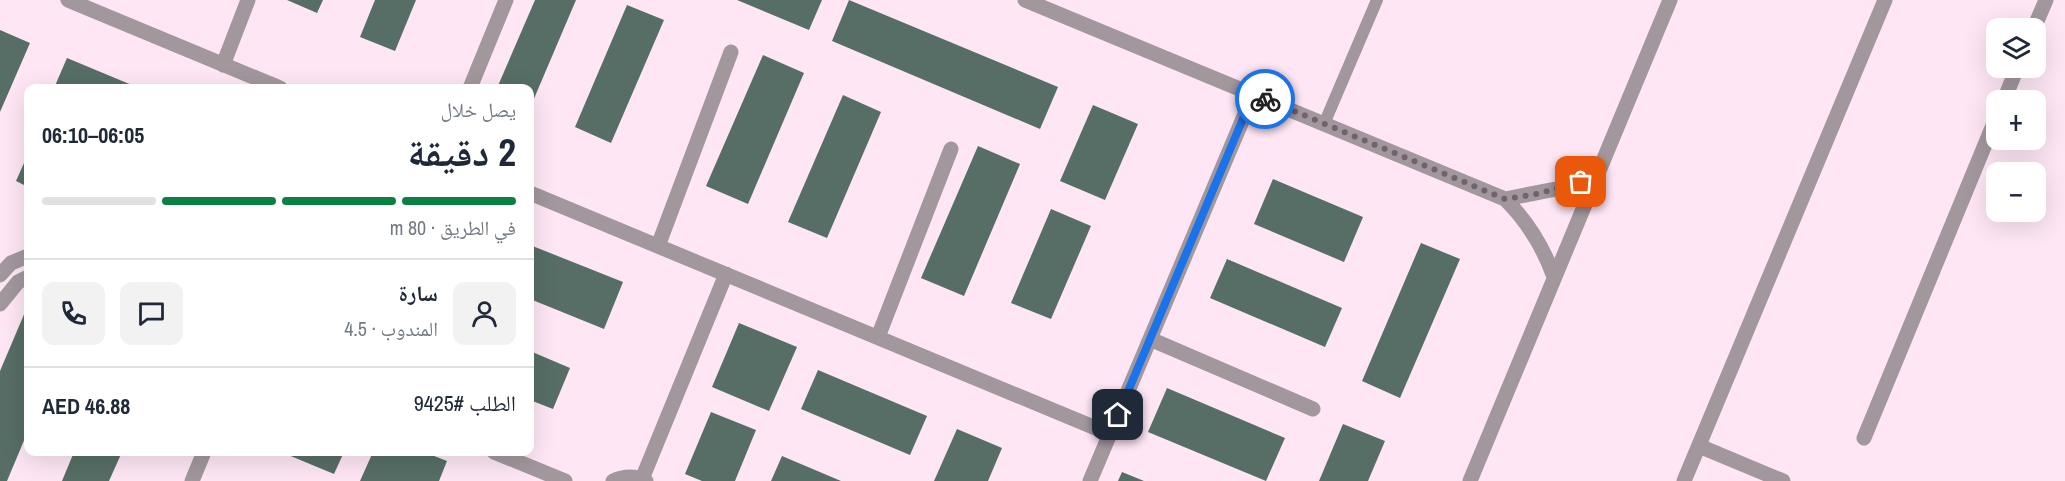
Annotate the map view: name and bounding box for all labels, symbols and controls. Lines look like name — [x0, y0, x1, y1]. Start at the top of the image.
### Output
map controls — [1986, 18, 2046, 222]
button: layers — [1986, 18, 2046, 78]
courier — [1235, 69, 1295, 129]
icon: bike — [1249, 83, 1282, 116]
button: + — [1986, 90, 2046, 150]
text: يصل خلال — [440, 96, 516, 123]
text: 06:05–06:10 — [42, 120, 144, 150]
text: 2 دقيقة — [407, 126, 516, 178]
pin — [1555, 156, 1606, 207]
button: − — [1986, 162, 2046, 222]
icon: bag — [1564, 165, 1597, 198]
text: في الطريق · 80 m — [390, 214, 516, 241]
text: سارة — [399, 278, 438, 308]
button: phone — [42, 282, 105, 345]
button: chat — [120, 282, 183, 345]
button: person — [453, 282, 516, 345]
text: المندوب · 4.5 — [344, 315, 438, 342]
text: الطلب #9425 — [414, 388, 516, 418]
pin — [1092, 389, 1143, 440]
text: AED 46.88 — [42, 391, 130, 421]
icon: home — [1101, 398, 1134, 431]

